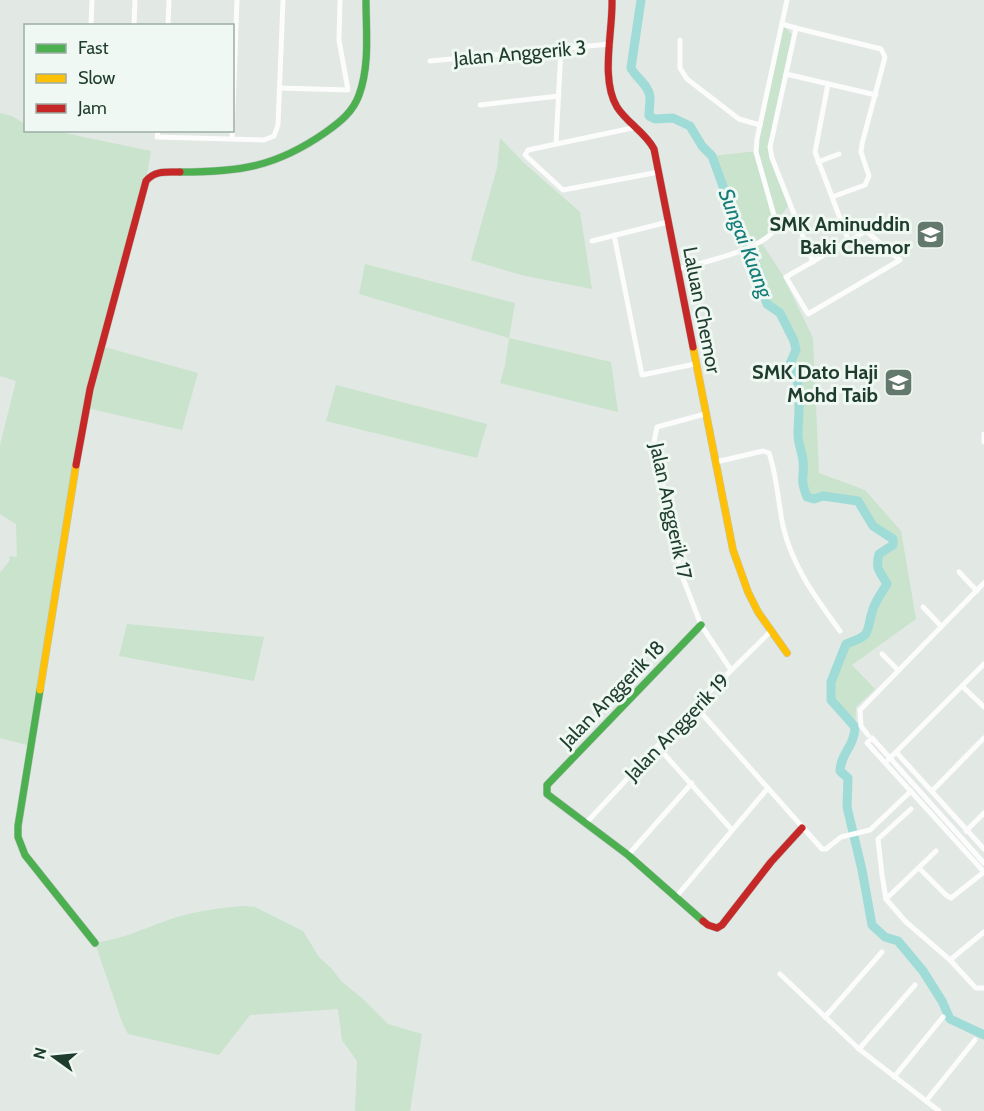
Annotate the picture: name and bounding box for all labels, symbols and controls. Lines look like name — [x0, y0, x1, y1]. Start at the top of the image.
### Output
legend — [24, 24, 234, 132]
street label: Jalan Anggerik 3 — [452, 35, 587, 71]
text: Fast — [78, 37, 109, 59]
text: Slow — [78, 67, 115, 89]
text: Jam — [77, 97, 107, 119]
water label: Sungai Kuang — [714, 185, 779, 303]
place label: SMK Aminuddin Baki Chemor — [769, 212, 910, 259]
school or university icon: SMK Aminuddin Baki Chemor — [915, 219, 947, 251]
street label: Laluan Chemor — [678, 245, 726, 376]
place label: SMK Dato Haji Mohd Taib — [752, 360, 878, 407]
school or university icon: SMK Dato Haji Mohd Taib — [883, 367, 915, 399]
street label: Jalan Anggerik 17 — [645, 440, 697, 581]
street label: Jalan Anggerik 18 — [554, 635, 670, 754]
street label: Jalan Anggerik 19 — [619, 668, 734, 786]
north arrow — [24, 1027, 84, 1087]
text: N — [29, 1045, 51, 1061]

